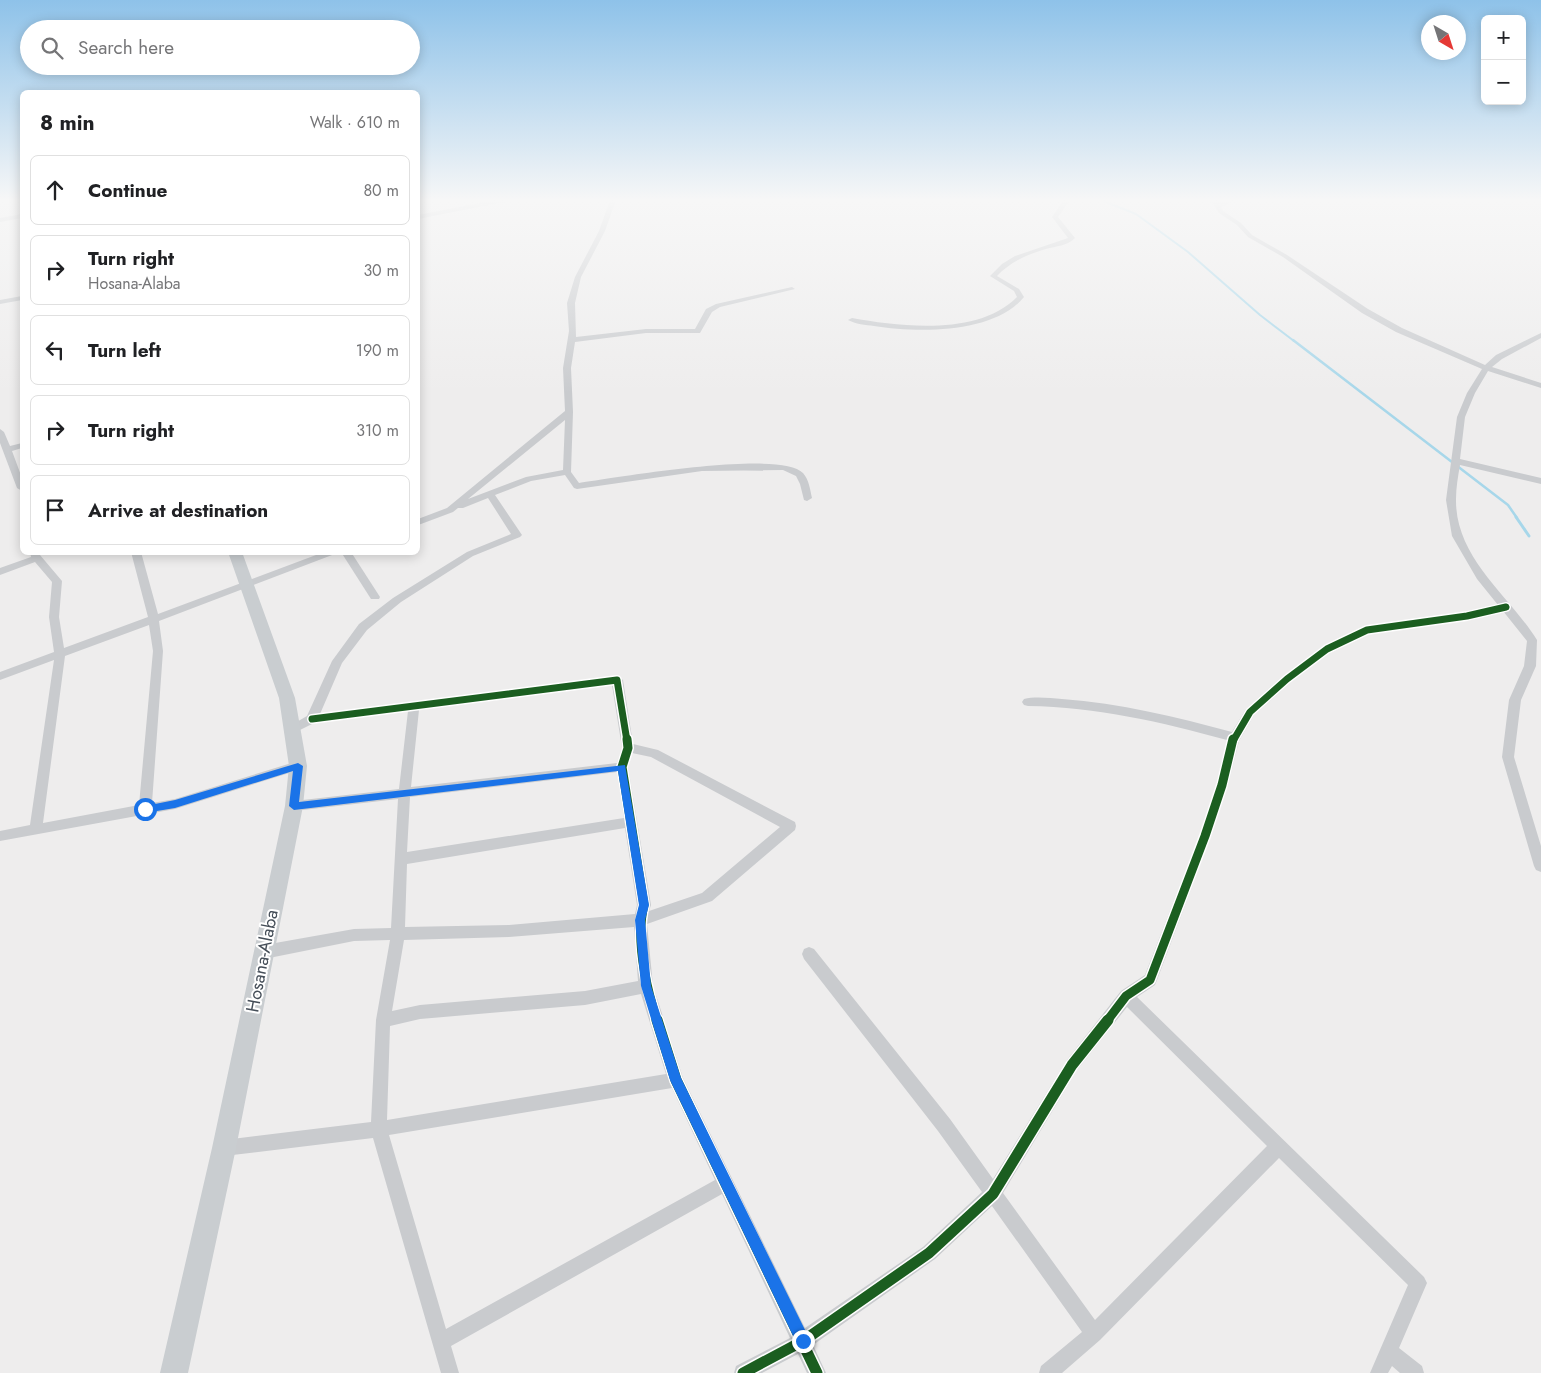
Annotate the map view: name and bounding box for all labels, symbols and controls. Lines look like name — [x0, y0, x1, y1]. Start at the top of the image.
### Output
north arrow — [1421, 15, 1466, 60]
map controls — [1481, 15, 1526, 105]
button: + — [1481, 15, 1526, 60]
search box — [20, 20, 420, 75]
icon: search — [38, 34, 66, 62]
text: Search here — [78, 34, 174, 61]
button: − — [1481, 60, 1526, 105]
text: 8 min — [40, 108, 95, 138]
text: Walk · 610 m — [310, 111, 400, 134]
icon: ahead — [41, 176, 69, 204]
text: Continue — [88, 177, 167, 204]
text: 80 m — [363, 179, 399, 202]
text: Turn right — [88, 245, 174, 272]
icon: right — [41, 256, 69, 284]
text: 30 m — [363, 259, 399, 282]
text: Hosana-Alaba — [88, 272, 181, 295]
icon: left — [41, 336, 69, 364]
text: Turn left — [88, 337, 161, 364]
text: 190 m — [356, 339, 399, 362]
icon: right — [41, 416, 69, 444]
text: Turn right — [88, 417, 174, 444]
text: 310 m — [356, 419, 399, 442]
icon: arrive — [41, 496, 69, 524]
text: Arrive at destination — [88, 497, 268, 524]
route start — [134, 798, 157, 821]
street label: Hosana-Alaba — [239, 907, 285, 1015]
route end — [792, 1330, 815, 1353]

